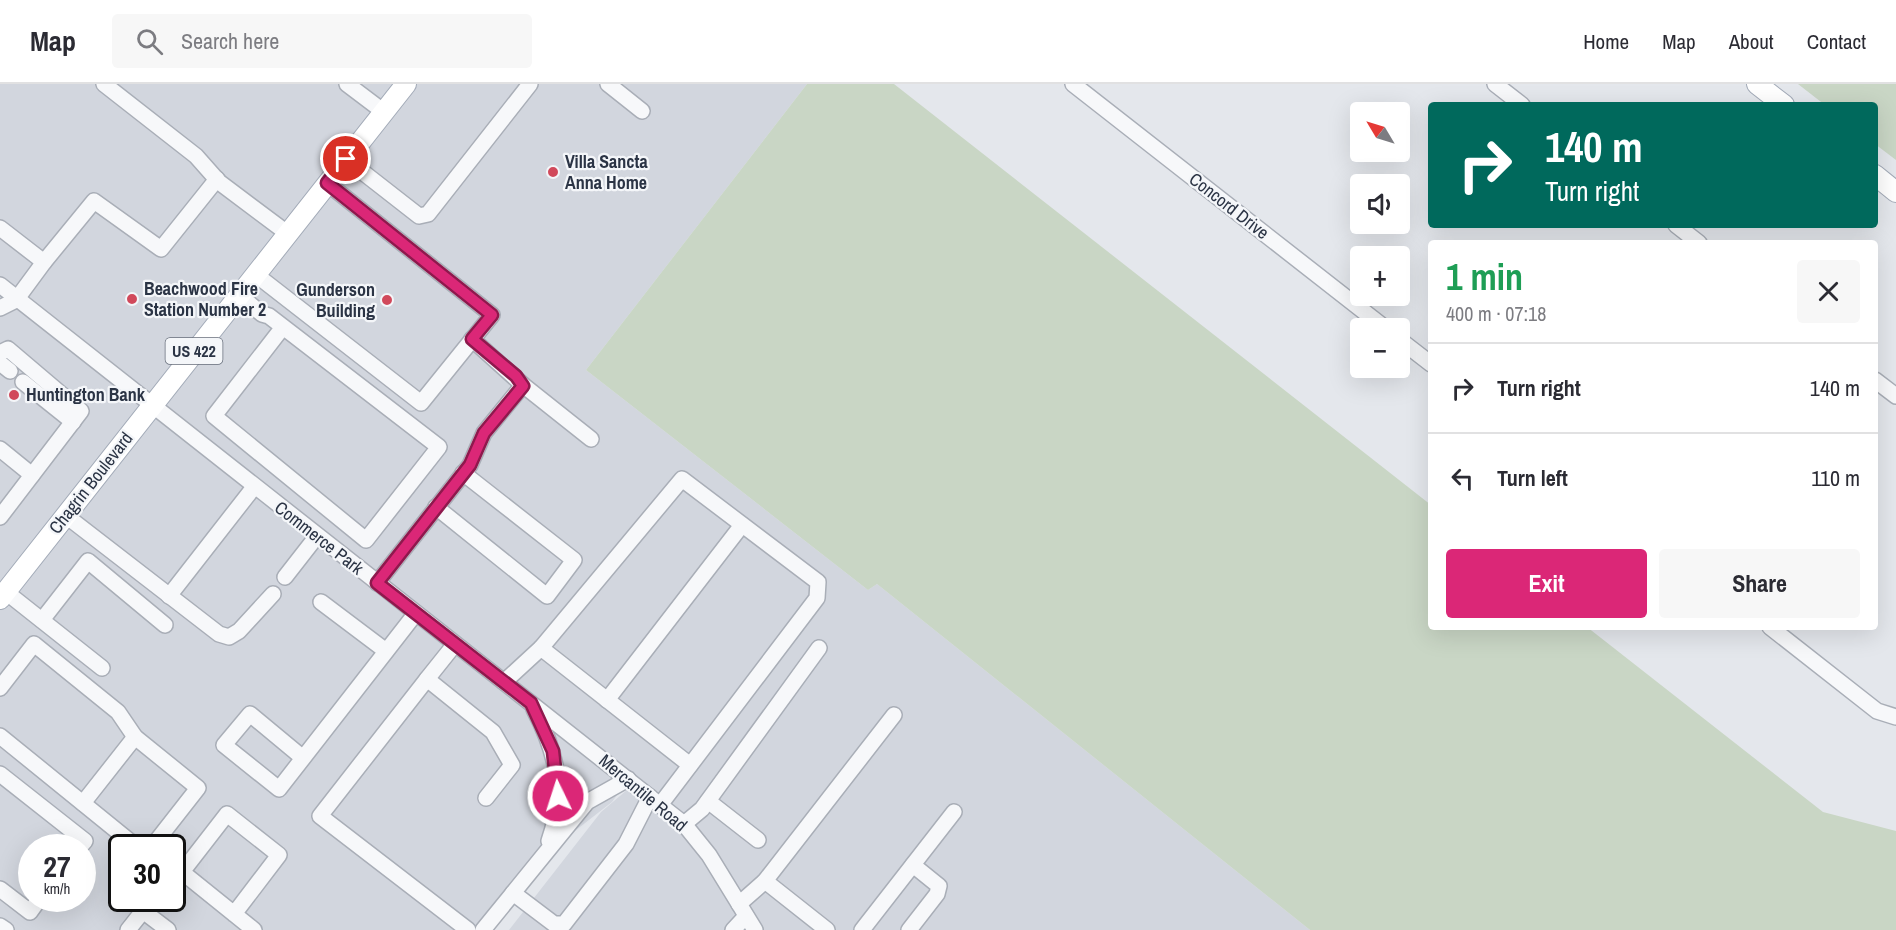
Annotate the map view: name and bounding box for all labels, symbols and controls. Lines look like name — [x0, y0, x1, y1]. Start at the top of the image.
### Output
search box — [112, 14, 532, 68]
text: Map — [30, 22, 76, 60]
icon: search — [133, 25, 166, 58]
text: Search here — [181, 26, 279, 56]
text: Home — [1583, 27, 1629, 56]
text: Map — [1662, 27, 1696, 56]
text: About — [1729, 27, 1774, 56]
text: Contact — [1807, 27, 1866, 56]
north arrow — [1350, 102, 1410, 162]
map controls — [1350, 102, 1410, 378]
text: 140 m — [1545, 119, 1643, 175]
icon: right — [1446, 126, 1524, 204]
pin — [320, 133, 371, 184]
icon: arrive — [329, 142, 362, 175]
place label: Villa Sancta Anna Home — [565, 149, 648, 195]
marker: Villa Sancta Anna Home — [546, 165, 560, 179]
street label: Concord Drive — [1184, 166, 1274, 245]
text: Turn right — [1545, 173, 1639, 209]
button: sound — [1350, 174, 1410, 234]
button: + — [1350, 246, 1410, 306]
text: 1 min — [1446, 253, 1523, 301]
button: close — [1797, 260, 1860, 323]
place label: Beachwood Fire Station Number 2 — [144, 276, 266, 322]
place label: Gunderson Building — [296, 277, 375, 323]
marker: Beachwood Fire Station Number 2 — [125, 292, 139, 306]
marker: Gunderson Building — [380, 293, 394, 307]
text: 400 m · 07:18 — [1446, 300, 1546, 327]
button: − — [1350, 318, 1410, 378]
road number: US 422 — [166, 338, 222, 364]
icon: right — [1446, 372, 1479, 405]
text: Turn right — [1497, 373, 1581, 403]
text: 140 m — [1810, 373, 1860, 403]
place label: Huntington Bank — [26, 382, 146, 407]
marker: Huntington Bank — [7, 388, 21, 402]
street label: Chagrin Boulevard — [43, 427, 138, 539]
icon: left — [1446, 462, 1479, 495]
text: Turn left — [1497, 463, 1568, 493]
text: 110 m — [1811, 463, 1860, 493]
street label: Commerce Park — [270, 495, 369, 581]
button: Exit — [1446, 549, 1647, 618]
button: Share — [1659, 549, 1860, 618]
street label: Mercantile Road — [594, 748, 693, 837]
position arrow — [526, 764, 590, 828]
speed limit sign: 30 — [108, 834, 186, 912]
text: 27 — [43, 846, 71, 886]
text: km/h — [44, 878, 70, 899]

